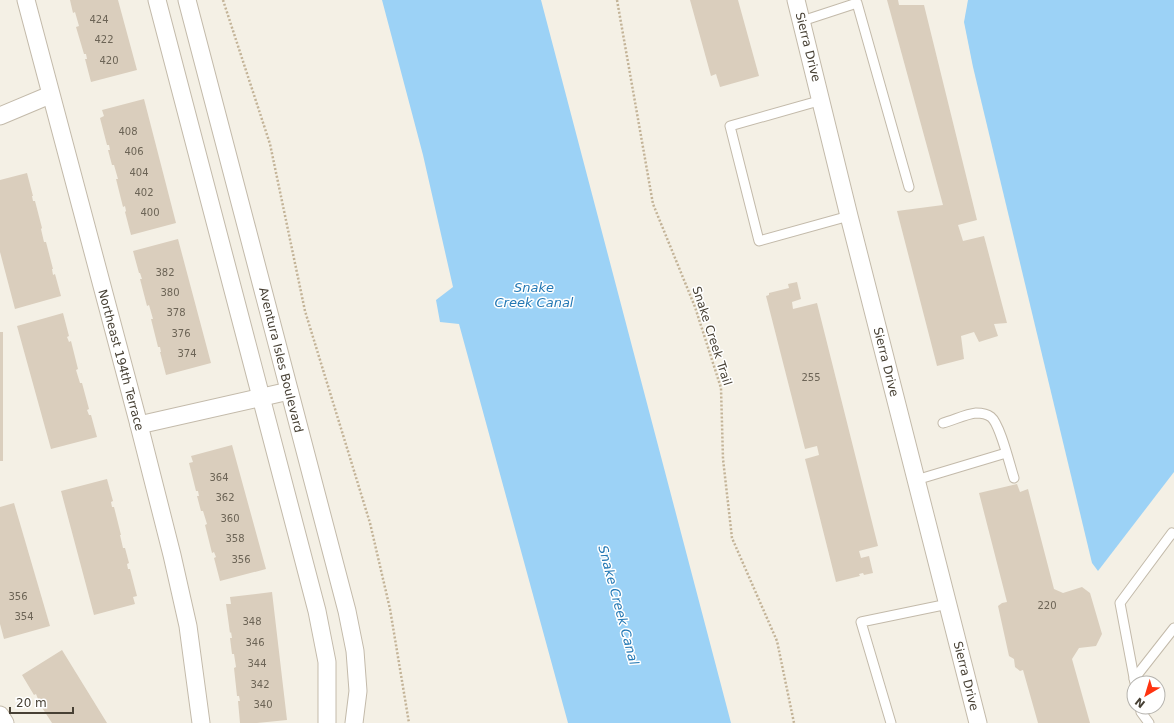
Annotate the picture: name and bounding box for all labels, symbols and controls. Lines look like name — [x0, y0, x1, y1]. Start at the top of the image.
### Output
street label: Sierra Drive — [793, 11, 823, 83]
house number: 424 — [89, 14, 109, 25]
house number: 422 — [94, 34, 114, 45]
house number: 420 — [99, 55, 119, 66]
house number: 408 — [118, 126, 138, 137]
house number: 406 — [124, 146, 144, 157]
house number: 404 — [129, 167, 149, 178]
house number: 402 — [134, 187, 154, 198]
house number: 400 — [140, 207, 160, 218]
house number: 382 — [155, 267, 175, 278]
water label: Snake Creek Canal — [495, 280, 574, 310]
street label: Snake Creek Trail — [689, 285, 735, 387]
street label: Aventura Isles Boulevard — [256, 286, 306, 434]
house number: 380 — [160, 287, 180, 298]
street label: Northeast 194th Terrace — [95, 288, 147, 432]
house number: 378 — [166, 307, 186, 318]
street label: Sierra Drive — [871, 326, 901, 398]
house number: 376 — [171, 328, 191, 339]
house number: 374 — [177, 348, 197, 359]
house number: 255 — [801, 372, 821, 383]
house number: 364 — [209, 472, 229, 483]
house number: 362 — [215, 492, 235, 503]
house number: 360 — [220, 513, 240, 524]
house number: 358 — [225, 533, 245, 544]
water label: Snake Creek Canal — [595, 544, 642, 667]
house number: 356 — [231, 554, 251, 565]
house number: 356 — [8, 591, 28, 602]
house number: 220 — [1037, 600, 1057, 611]
house number: 354 — [14, 611, 34, 622]
house number: 348 — [242, 616, 262, 627]
house number: 346 — [245, 637, 265, 648]
street label: Sierra Drive — [951, 640, 981, 712]
house number: 344 — [247, 658, 267, 669]
north arrow — [1126, 675, 1166, 715]
house number: 342 — [250, 679, 270, 690]
scale bar — [10, 689, 73, 715]
text: N — [1133, 695, 1148, 710]
text: 20 m — [16, 696, 47, 710]
house number: 340 — [253, 699, 273, 710]

